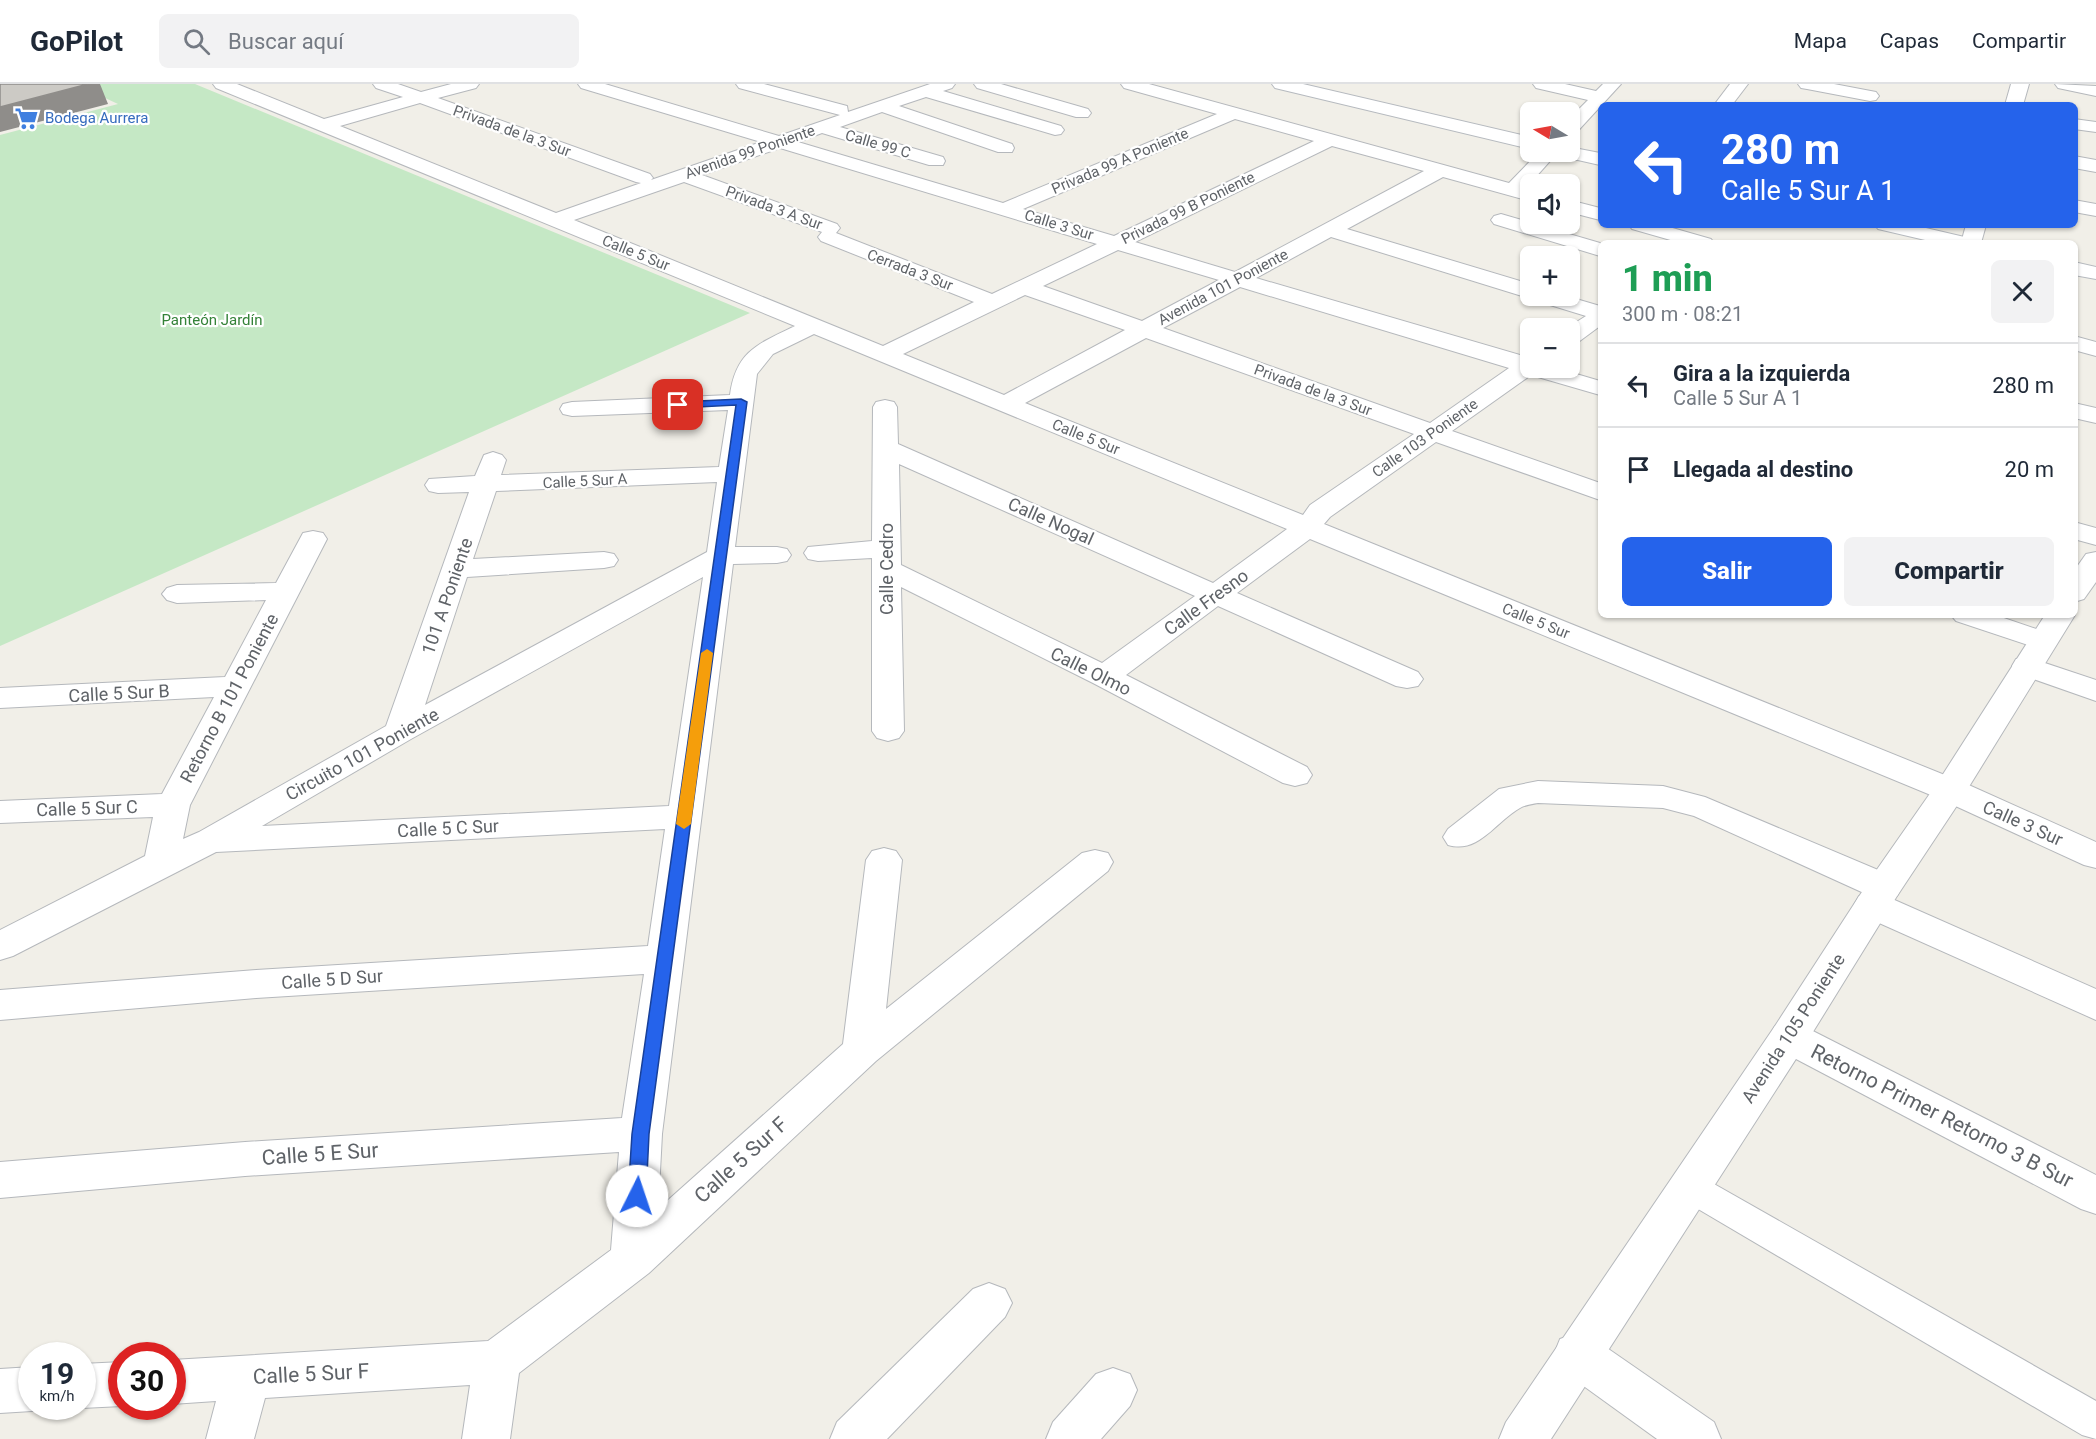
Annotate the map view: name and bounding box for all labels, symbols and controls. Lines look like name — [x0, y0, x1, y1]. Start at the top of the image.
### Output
search box — [159, 14, 579, 68]
text: GoPilot — [30, 25, 123, 58]
icon: search — [180, 25, 213, 58]
text: Buscar aquí — [228, 29, 344, 54]
text: Mapa — [1794, 29, 1847, 53]
text: Capas — [1880, 29, 1939, 53]
text: Compartir — [1972, 29, 2066, 53]
street label: Privada de la 3 Sur — [451, 101, 573, 161]
north arrow — [1520, 102, 1580, 162]
map controls — [1520, 102, 1580, 378]
supermarket icon: Bodega Aurrera — [14, 105, 40, 131]
place label: Bodega Aurrera — [45, 109, 149, 127]
street label: Avenida 99 Poniente — [683, 121, 817, 183]
street label: Privada 99 A Poniente — [1049, 124, 1191, 198]
text: 280 m — [1721, 125, 1840, 174]
street label: Calle 99 C — [843, 126, 913, 162]
icon: left — [1622, 126, 1700, 204]
street label: Privada 99 B Poniente — [1118, 168, 1258, 248]
button: sound — [1520, 174, 1580, 234]
text: Calle 5 Sur A 1 — [1721, 175, 1896, 207]
street label: Privada 3 A Sur — [723, 182, 825, 234]
street label: Calle 3 Sur — [1022, 206, 1096, 244]
street label: Calle 5 Sur — [600, 231, 672, 275]
street label: Cerrada 3 Sur — [865, 245, 955, 295]
street label: Avenida 101 Poniente — [1155, 245, 1291, 329]
button: + — [1520, 246, 1580, 306]
text: 1 min — [1622, 258, 1713, 300]
button: close — [1991, 260, 2054, 323]
text: 300 m · 08:21 — [1622, 302, 1743, 326]
park label: Panteón Jardín — [161, 311, 263, 329]
button: − — [1520, 318, 1580, 378]
street label: Privada de la 3 Sur — [1252, 360, 1374, 420]
text: Gira a la izquierda — [1673, 361, 1850, 386]
icon: left — [1622, 369, 1655, 402]
text: 280 m — [1992, 373, 2054, 398]
pin — [652, 379, 703, 430]
text: Calle 5 Sur A 1 — [1673, 386, 1802, 410]
icon: arrive — [661, 388, 694, 421]
street label: Calle 103 Poniente — [1369, 395, 1481, 481]
street label: Calle 5 Sur — [1050, 415, 1122, 459]
icon: arrive — [1622, 453, 1655, 486]
text: Llegada al destino — [1673, 457, 1853, 482]
text: 20 m — [2005, 457, 2054, 482]
street label: Calle 5 Sur A — [542, 470, 628, 492]
street label: Calle Nogal — [1005, 493, 1097, 549]
street label: Calle Cedro — [876, 523, 897, 615]
street label: 101 A Poniente — [417, 535, 477, 657]
button: Salir — [1622, 537, 1832, 606]
button: Compartir — [1844, 537, 2054, 606]
street label: Calle Fresno — [1160, 564, 1252, 640]
street label: Calle 5 Sur — [1500, 599, 1572, 643]
street label: Retorno B 101 Poniente — [175, 610, 283, 786]
street label: Calle Olmo — [1047, 642, 1135, 700]
street label: Calle 5 Sur B — [68, 680, 170, 706]
street label: Circuito 101 Poniente — [282, 703, 442, 805]
street label: Calle 5 Sur C — [36, 796, 138, 820]
street label: Calle 3 Sur — [1980, 796, 2066, 850]
street label: Calle 5 C Sur — [397, 815, 499, 841]
street label: Avenida 105 Poniente — [1737, 949, 1849, 1107]
street label: Calle 5 D Sur — [280, 965, 384, 993]
street label: Retorno Primer Retorno 3 B Sur — [1807, 1039, 2077, 1193]
street label: Calle 5 Sur F — [690, 1112, 792, 1208]
street label: Calle 5 E Sur — [261, 1138, 379, 1170]
position arrow — [605, 1164, 669, 1228]
speed limit sign: 30 — [108, 1342, 186, 1420]
text: 19 — [40, 1356, 74, 1391]
street label: Calle 5 Sur F — [252, 1359, 370, 1389]
text: km/h — [39, 1387, 75, 1405]

